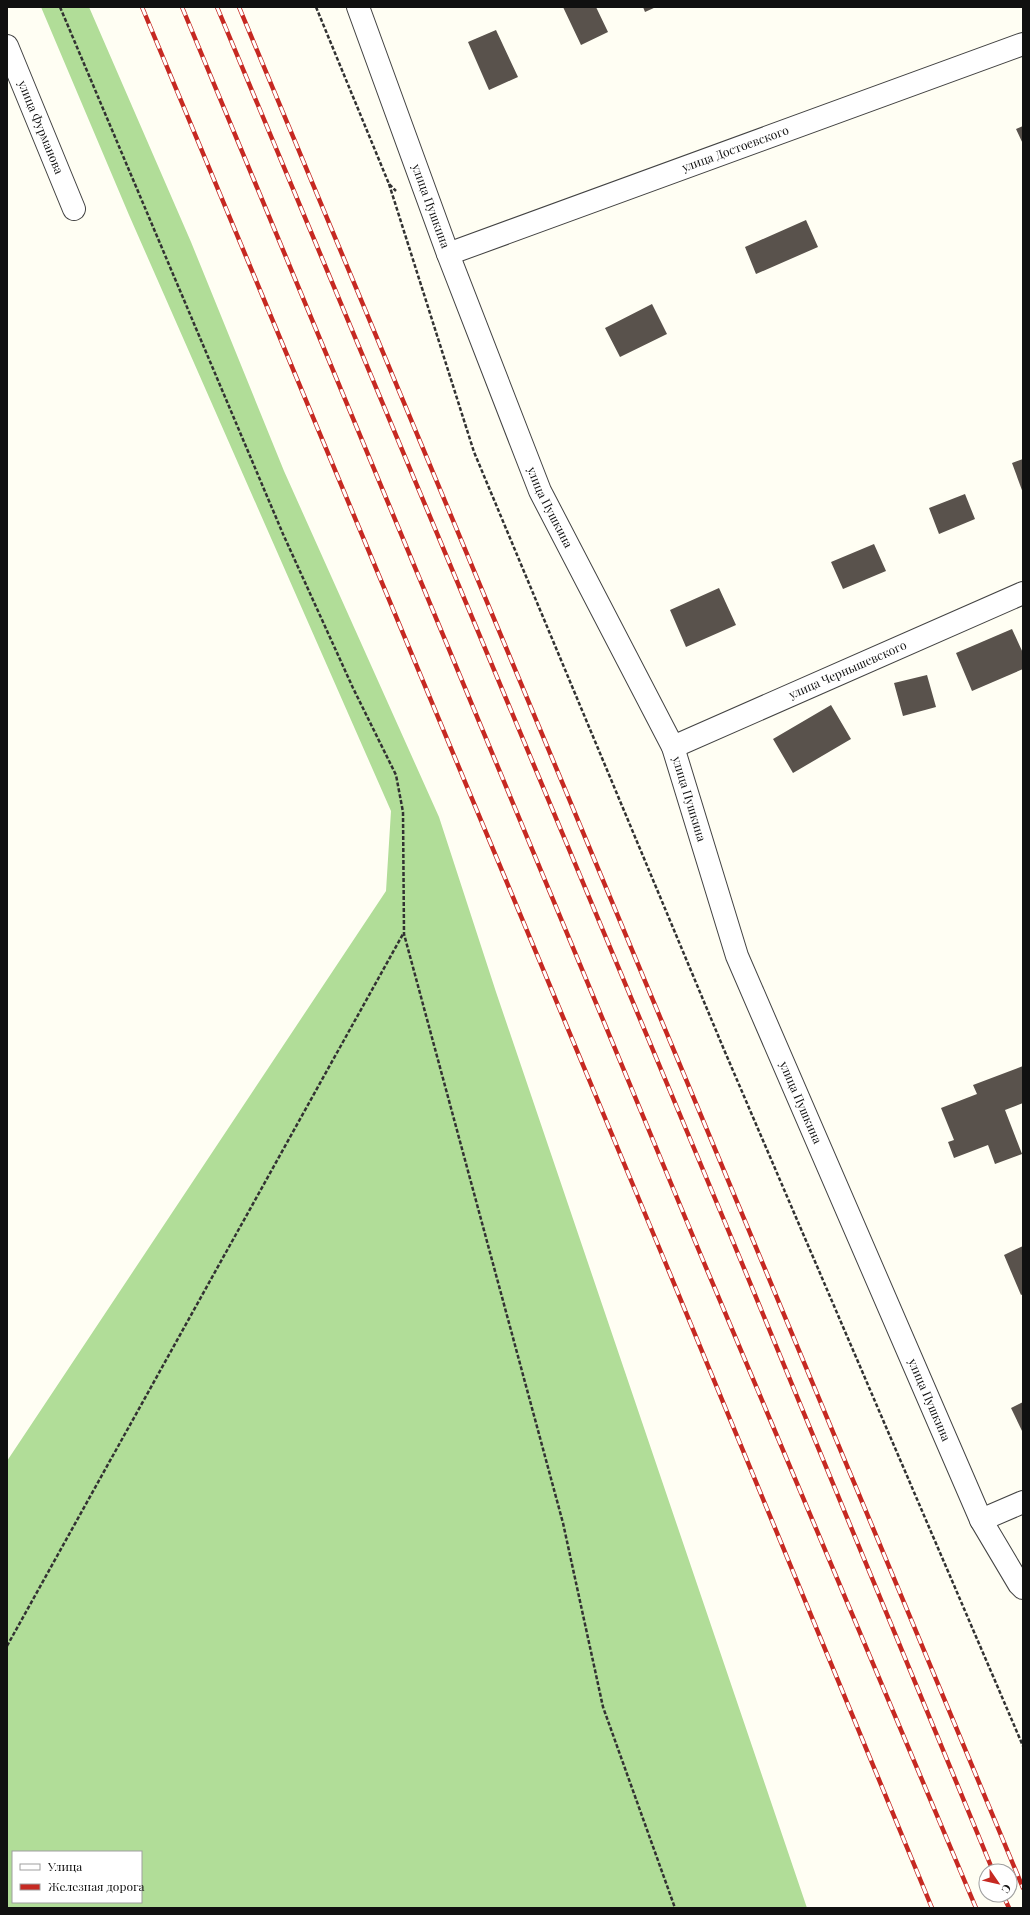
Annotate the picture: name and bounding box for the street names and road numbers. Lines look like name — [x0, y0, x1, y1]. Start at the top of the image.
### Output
street label: улица Фурманова — [15, 77, 68, 176]
street label: улица Достоевского — [679, 121, 791, 175]
street label: улица Пушкина — [409, 161, 454, 250]
street label: улица Пушкина — [524, 463, 577, 550]
street label: улица Чернышевского — [785, 636, 909, 702]
street label: улица Пушкина — [669, 753, 710, 843]
street label: улица Пушкина — [776, 1058, 826, 1146]
street label: улица Пушкина — [905, 1355, 955, 1443]

